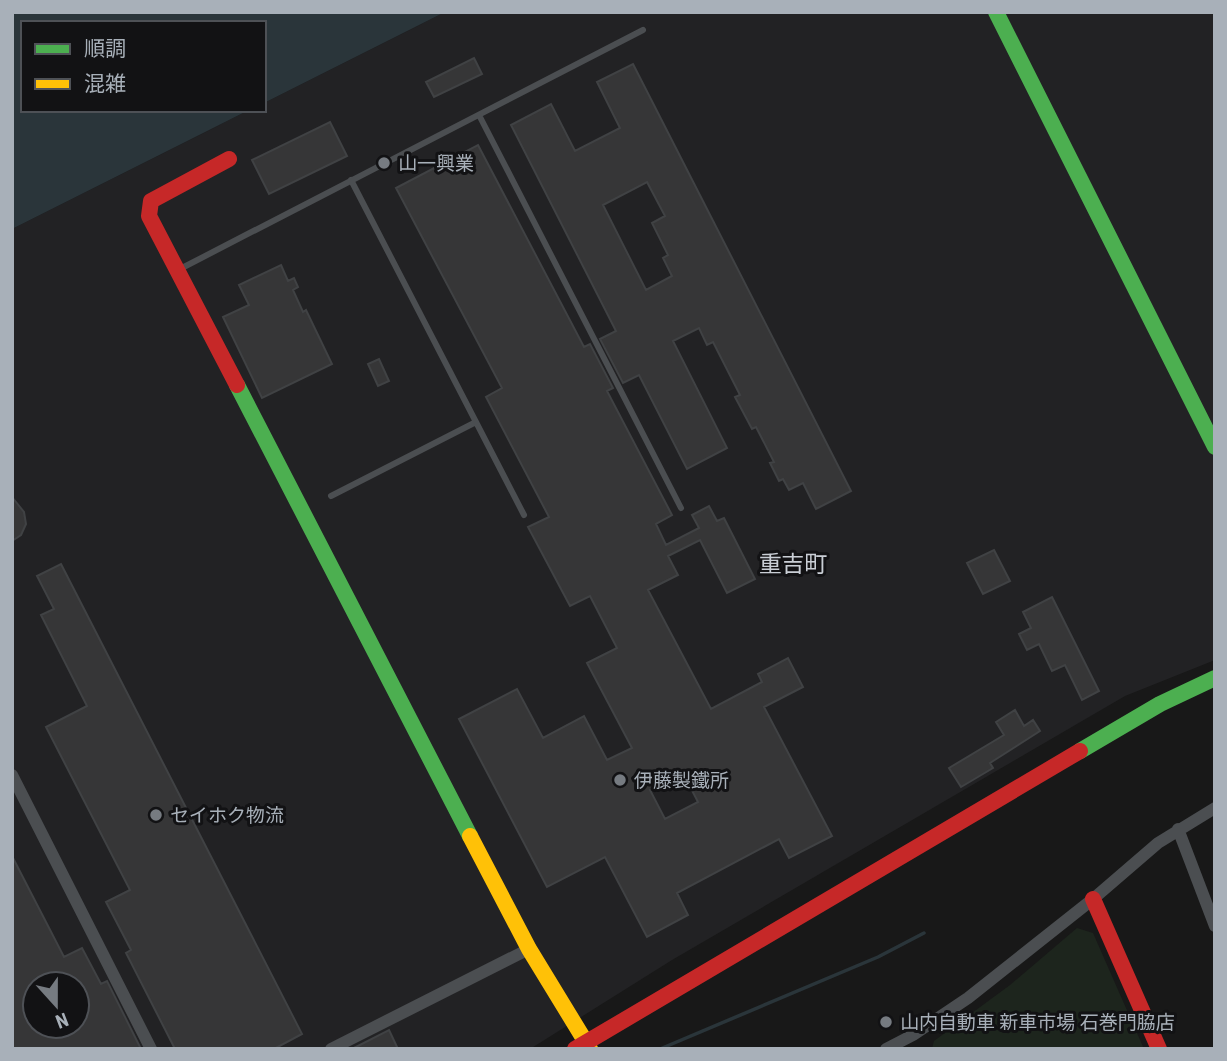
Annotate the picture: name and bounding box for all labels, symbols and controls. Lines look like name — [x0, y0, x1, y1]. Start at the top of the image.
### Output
legend — [21, 21, 266, 112]
text: 順調 — [84, 37, 126, 61]
text: 混雑 — [84, 72, 126, 96]
place label: 山一興業 — [398, 152, 474, 175]
marker: 山一興業 — [376, 155, 392, 171]
district label: 重吉町 — [759, 551, 828, 578]
place label: 伊藤製鐵所 — [634, 769, 729, 792]
marker: 伊藤製鐵所 — [612, 772, 628, 788]
place label: セイホク物流 — [170, 804, 284, 827]
marker: セイホク物流 — [148, 807, 164, 823]
north arrow — [21, 970, 91, 1040]
text: N — [52, 1008, 71, 1033]
place label: 山内自動車 新車市場 石巻門脇店 — [900, 1011, 1175, 1034]
marker: 山内自動車 新車市場 石巻門脇店 — [878, 1014, 894, 1030]

